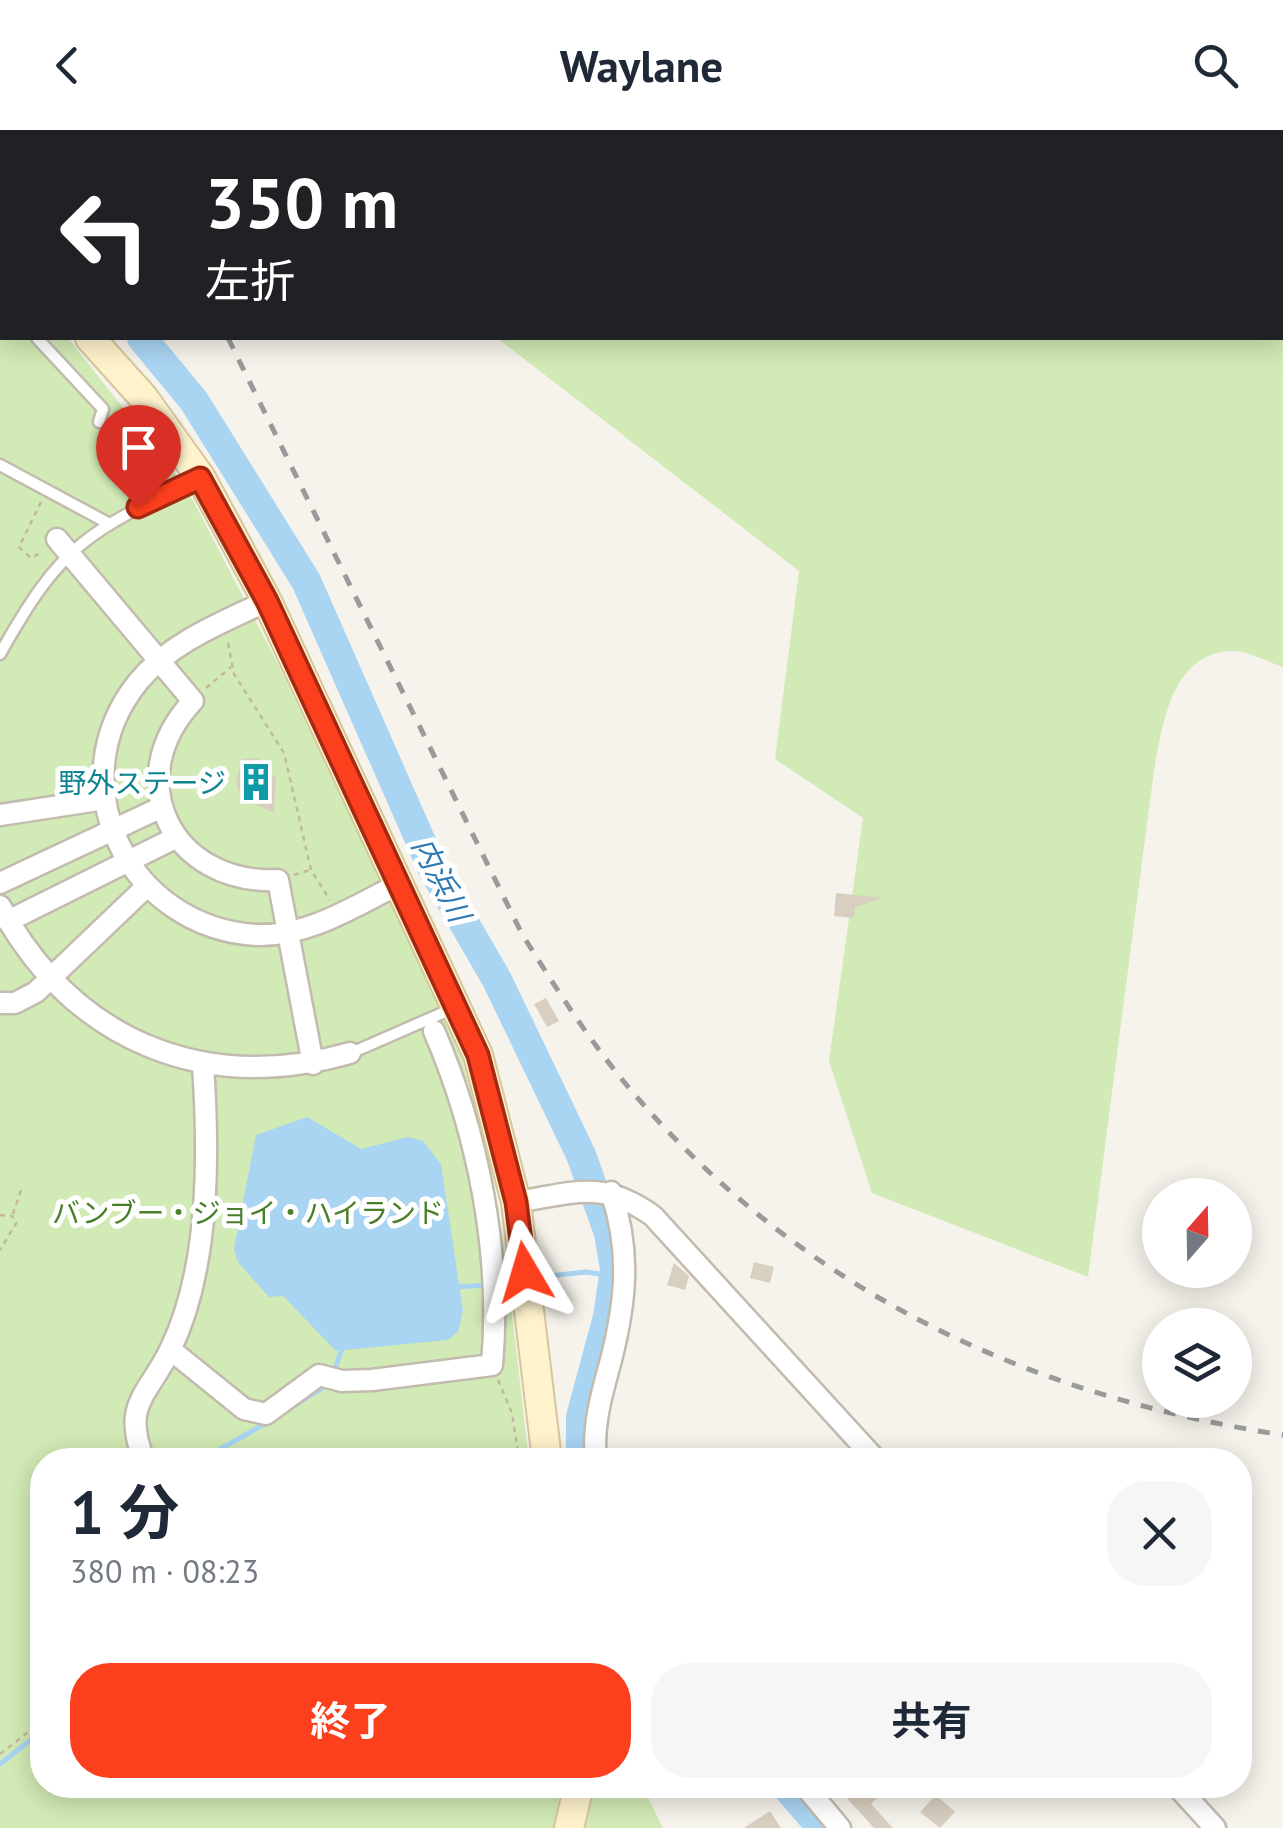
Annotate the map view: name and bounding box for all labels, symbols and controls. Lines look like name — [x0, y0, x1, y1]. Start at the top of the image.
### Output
text: Waylane — [560, 36, 723, 94]
icon: back — [40, 38, 95, 93]
icon: search — [1188, 38, 1243, 93]
text: 350 m — [205, 157, 398, 247]
icon: left — [40, 170, 170, 300]
text: 左折 — [205, 251, 295, 309]
pin — [96, 405, 181, 508]
icon: arrive — [111, 420, 166, 475]
building icon: 野外ステージ — [235, 761, 277, 803]
place label: 野外ステージ — [59, 764, 226, 801]
water label: 内浜川 — [404, 830, 481, 931]
north arrow — [1142, 1178, 1252, 1288]
map controls — [1142, 1178, 1252, 1418]
park label: バンブー・ジョイ・ハイランド — [52, 1194, 444, 1231]
position arrow — [473, 1220, 577, 1324]
button: layers — [1142, 1308, 1252, 1418]
text: 1 分 — [70, 1473, 179, 1551]
button: close — [1107, 1481, 1212, 1586]
text: 380 m · 08:23 — [70, 1550, 259, 1592]
button: 終了 — [70, 1663, 631, 1778]
button: 共有 — [651, 1663, 1212, 1778]

